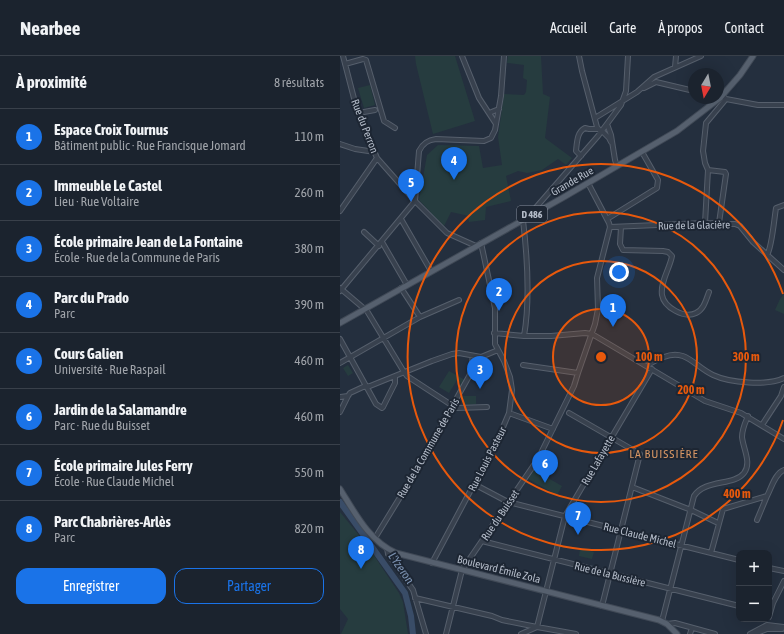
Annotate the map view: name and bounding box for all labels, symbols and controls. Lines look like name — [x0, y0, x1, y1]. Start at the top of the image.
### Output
text: Nearbee — [20, 17, 80, 39]
text: Accueil — [550, 20, 587, 36]
text: Carte — [609, 20, 636, 36]
text: À propos — [658, 20, 703, 36]
text: Contact — [725, 20, 764, 36]
north arrow — [688, 68, 724, 104]
text: À proximité — [16, 72, 87, 92]
text: 8 résultats — [274, 75, 324, 90]
street label: Rue du Perron — [349, 97, 381, 155]
text: Espace Croix Tournus — [54, 121, 168, 138]
text: 1 — [26, 129, 32, 144]
text: 110 m — [295, 129, 324, 144]
text: Bâtiment public · Rue Francisque Jomard — [54, 138, 246, 153]
pin: 4 — [441, 147, 467, 180]
street label: Grande Rue — [549, 164, 595, 198]
pin: 5 — [398, 169, 424, 202]
text: Immeuble Le Castel — [54, 177, 162, 194]
text: 2 — [26, 185, 32, 200]
text: 260 m — [295, 185, 324, 200]
text: Lieu · Rue Voltaire — [54, 194, 139, 209]
road number: D 486 — [517, 206, 547, 222]
street label: Rue de la Glacière — [658, 218, 730, 232]
text: École primaire Jean de La Fontaine — [54, 233, 243, 250]
text: 3 — [26, 241, 32, 256]
text: 380 m — [295, 241, 324, 256]
text: École · Rue de la Commune de Paris — [54, 250, 220, 265]
your location — [609, 262, 629, 282]
pin: 2 — [486, 278, 512, 311]
text: Parc du Prado — [54, 289, 129, 306]
pin: 1 — [600, 294, 626, 327]
text: 4 — [26, 297, 32, 312]
text: 390 m — [295, 297, 324, 312]
text: Parc — [54, 306, 75, 321]
text: Cours Galien — [54, 345, 123, 362]
centre of rings — [594, 350, 608, 364]
text: 100 m — [635, 350, 663, 364]
text: 300 m — [732, 350, 760, 364]
text: 5 — [26, 353, 32, 368]
text: 460 m — [295, 353, 324, 368]
pin: 3 — [467, 356, 493, 389]
text: Université · Rue Raspail — [54, 362, 166, 377]
text: 200 m — [677, 383, 705, 397]
street label: Rue de la Commune de Paris — [394, 396, 462, 500]
text: Jardin de la Salamandre — [54, 401, 187, 418]
text: 6 — [26, 409, 32, 424]
text: 460 m — [295, 409, 324, 424]
text: Parc · Rue du Buisset — [54, 418, 150, 433]
street label: Rue Louis Pasteur — [466, 424, 509, 493]
street label: Rue Lafayette — [579, 433, 617, 487]
district label: LA BUISSIÈRE — [629, 447, 699, 461]
pin: 6 — [532, 450, 558, 483]
text: École primaire Jules Ferry — [54, 457, 193, 474]
text: 7 — [26, 465, 32, 480]
text: 550 m — [295, 465, 324, 480]
text: École · Rue Claude Michel — [54, 474, 174, 489]
street label: Rue du Buisset — [479, 487, 521, 543]
text: 400 m — [722, 487, 751, 501]
pin: 7 — [565, 502, 591, 535]
text: Parc Chabrières-Arlès — [54, 513, 171, 530]
street label: Rue Claude Michel — [602, 520, 678, 550]
text: 8 — [26, 521, 32, 536]
text: 820 m — [295, 521, 324, 536]
text: Parc — [54, 530, 75, 545]
pin: 8 — [348, 536, 374, 569]
water label: L'Yzeron — [385, 550, 417, 587]
map controls — [736, 550, 772, 622]
button: + — [736, 550, 772, 586]
street label: Boulevard Émile Zola — [456, 553, 542, 585]
street label: Rue de la Bussière — [573, 559, 647, 589]
button: Enregistrer — [16, 568, 166, 604]
button: Partager — [174, 568, 324, 604]
button: − — [736, 586, 772, 622]

